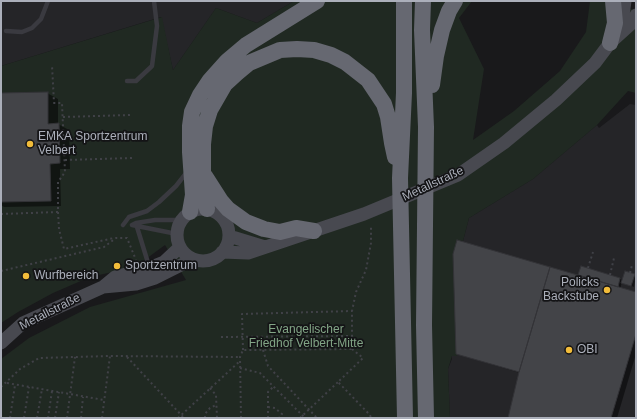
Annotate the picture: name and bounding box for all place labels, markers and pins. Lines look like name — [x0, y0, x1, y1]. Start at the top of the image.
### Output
place label: EMKA Sportzentrum Velbert — [38, 130, 147, 158]
marker: EMKA Sportzentrum Velbert — [25, 139, 35, 149]
place label: Sportzentrum — [125, 259, 197, 273]
marker: Sportzentrum — [112, 261, 122, 271]
place label: Wurfbereich — [34, 269, 98, 283]
marker: Wurfbereich — [21, 271, 31, 281]
place label: Policks Backstube — [543, 276, 599, 304]
marker: Policks Backstube — [602, 285, 612, 295]
place label: OBI — [577, 343, 598, 357]
marker: OBI — [564, 345, 574, 355]

